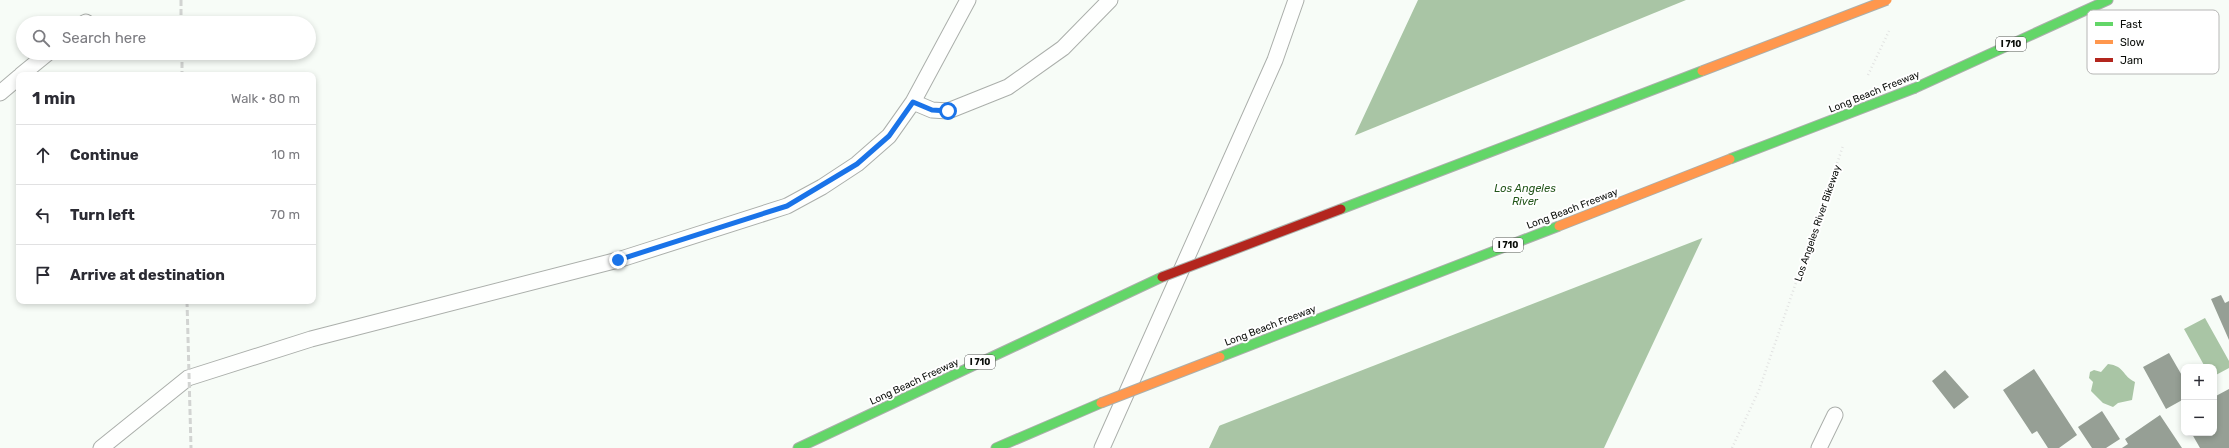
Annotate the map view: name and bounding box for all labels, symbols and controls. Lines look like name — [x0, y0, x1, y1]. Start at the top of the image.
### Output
legend — [2087, 10, 2219, 74]
search box — [16, 16, 316, 60]
text: Fast — [2120, 18, 2143, 31]
icon: search — [30, 27, 52, 49]
text: Search here — [62, 29, 146, 47]
text: Slow — [2120, 36, 2145, 49]
road number: I 710 — [1996, 37, 2026, 51]
text: Jam — [2120, 54, 2143, 67]
street label: Long Beach Freeway — [1827, 68, 1922, 116]
text: 1 min — [32, 88, 75, 108]
text: Walk · 80 m — [231, 91, 300, 106]
route start — [939, 102, 957, 120]
icon: ahead — [32, 144, 54, 166]
text: Continue — [70, 146, 139, 164]
text: 10 m — [271, 147, 300, 162]
street label: Los Angeles River Bikeway — [1792, 163, 1844, 283]
water label: Los Angeles River — [1494, 182, 1556, 208]
street label: Long Beach Freeway — [1525, 186, 1620, 232]
icon: left — [32, 204, 54, 226]
text: Turn left — [70, 206, 135, 224]
text: 70 m — [270, 207, 300, 222]
road number: I 710 — [1493, 238, 1523, 252]
route end — [609, 251, 627, 269]
icon: arrive — [32, 264, 54, 286]
text: Arrive at destination — [70, 266, 225, 284]
street label: Long Beach Freeway — [1223, 303, 1318, 349]
road number: I 710 — [965, 355, 995, 369]
street label: Long Beach Freeway — [868, 356, 961, 408]
map controls — [2181, 364, 2217, 436]
button: + — [2181, 364, 2217, 400]
button: − — [2181, 400, 2217, 436]

